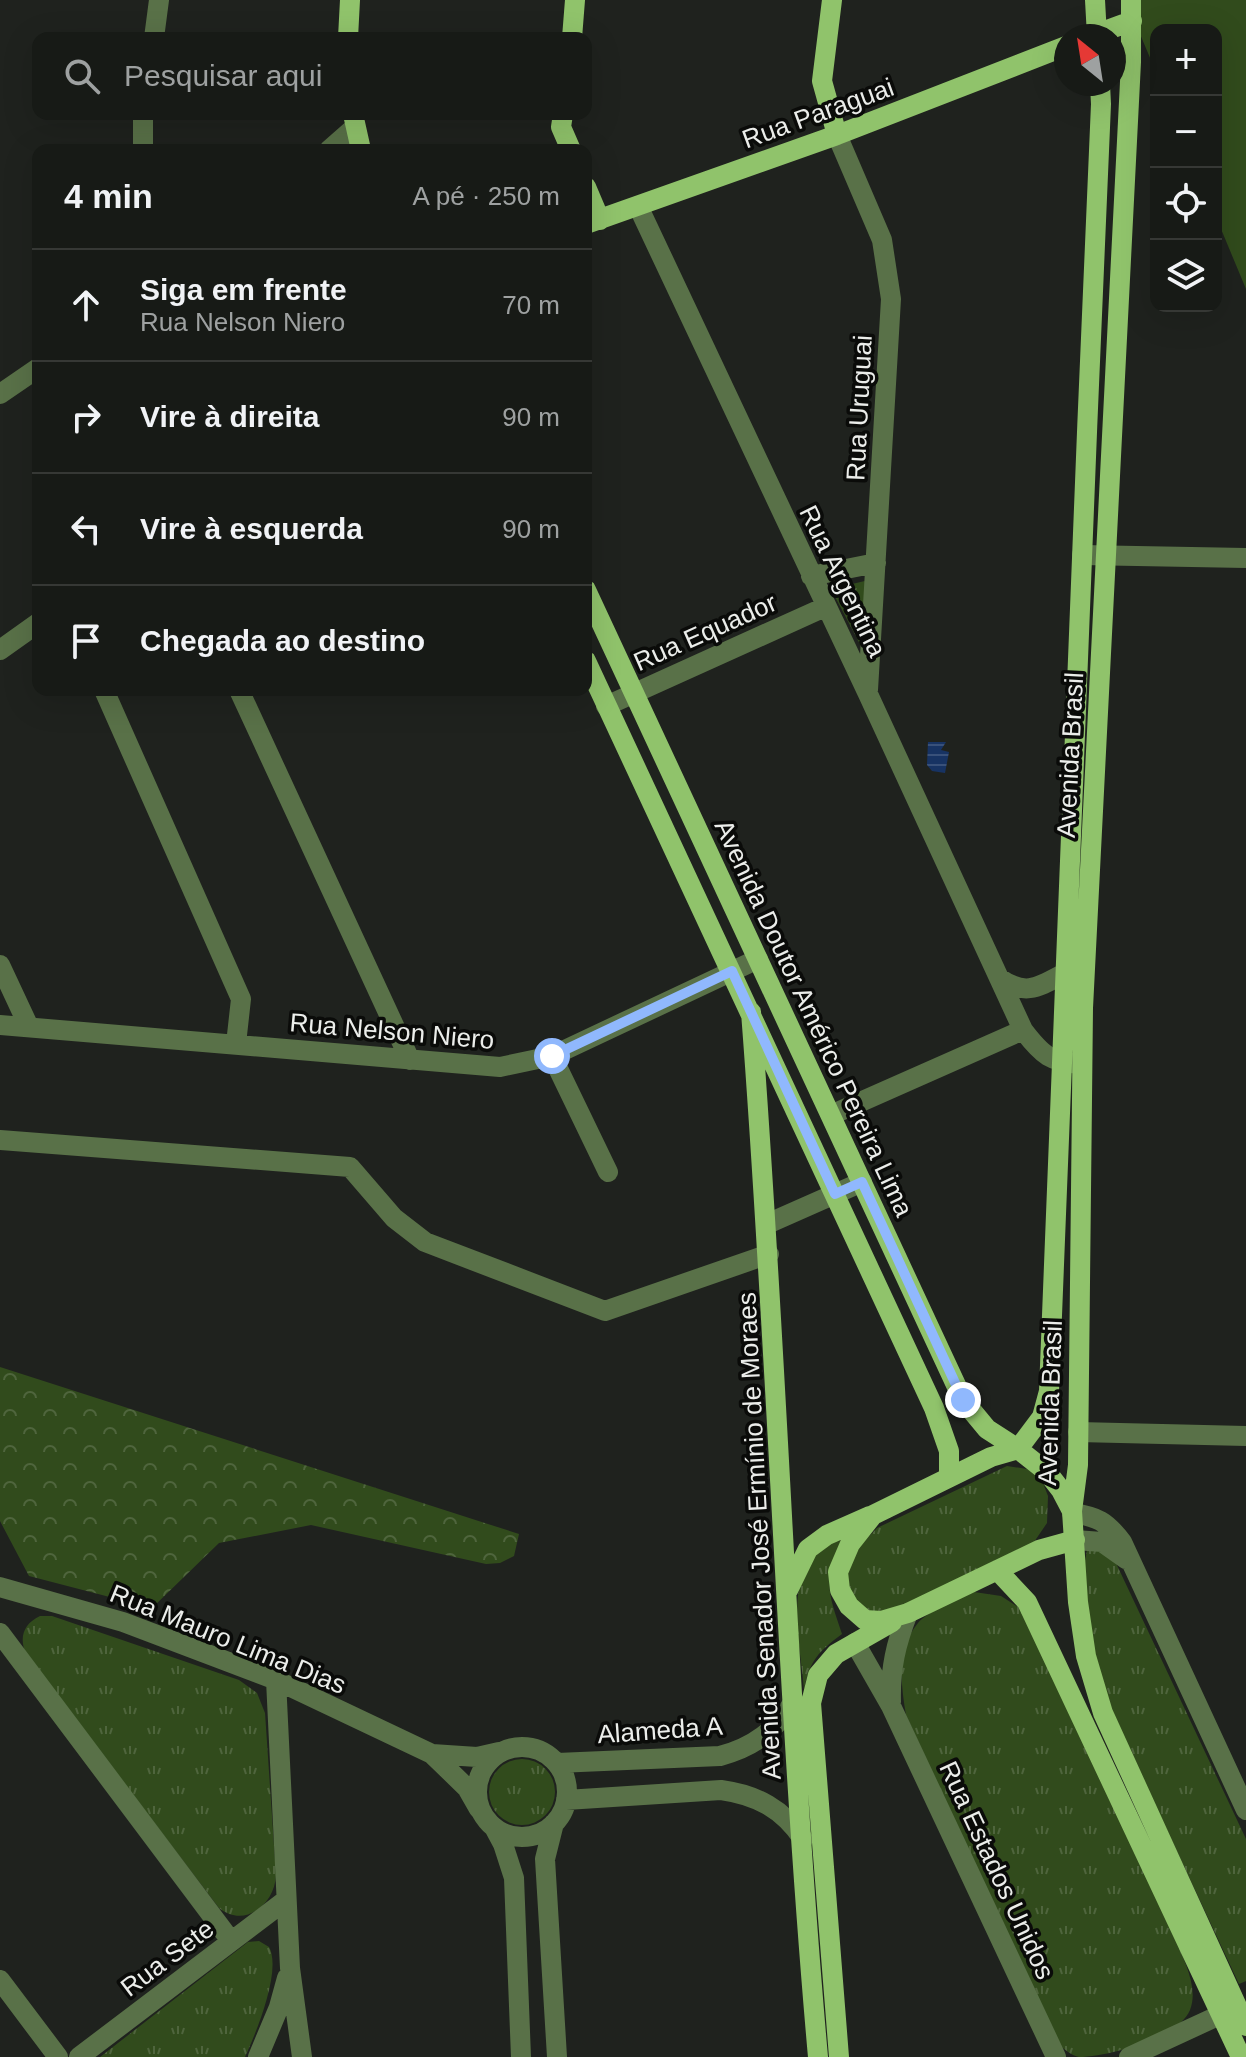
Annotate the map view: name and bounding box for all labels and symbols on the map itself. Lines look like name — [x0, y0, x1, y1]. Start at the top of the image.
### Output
north arrow — [1054, 24, 1126, 96]
street label: Rua Paraguai — [738, 72, 898, 154]
street label: Rua Uruguai — [840, 334, 878, 482]
street label: Rua Argentina — [793, 500, 893, 662]
street label: Rua Equador — [629, 587, 781, 677]
street label: Avenida Brasil — [1051, 671, 1089, 839]
street label: Avenida Doutor Américo Pereira Lima — [709, 815, 920, 1222]
street label: Rua Nelson Niero — [288, 1007, 496, 1055]
route start — [534, 1038, 570, 1074]
street label: Avenida Senador José Ermínio de Moraes — [731, 1292, 787, 1780]
street label: Avenida Brasil — [1032, 1320, 1068, 1486]
route end — [945, 1382, 981, 1418]
street label: Rua Mauro Lima Dias — [106, 1578, 350, 1700]
street label: Alameda A — [596, 1711, 724, 1749]
street label: Rua Estados Unidos — [933, 1756, 1061, 1984]
street label: Rua Sete — [115, 1913, 219, 2003]

